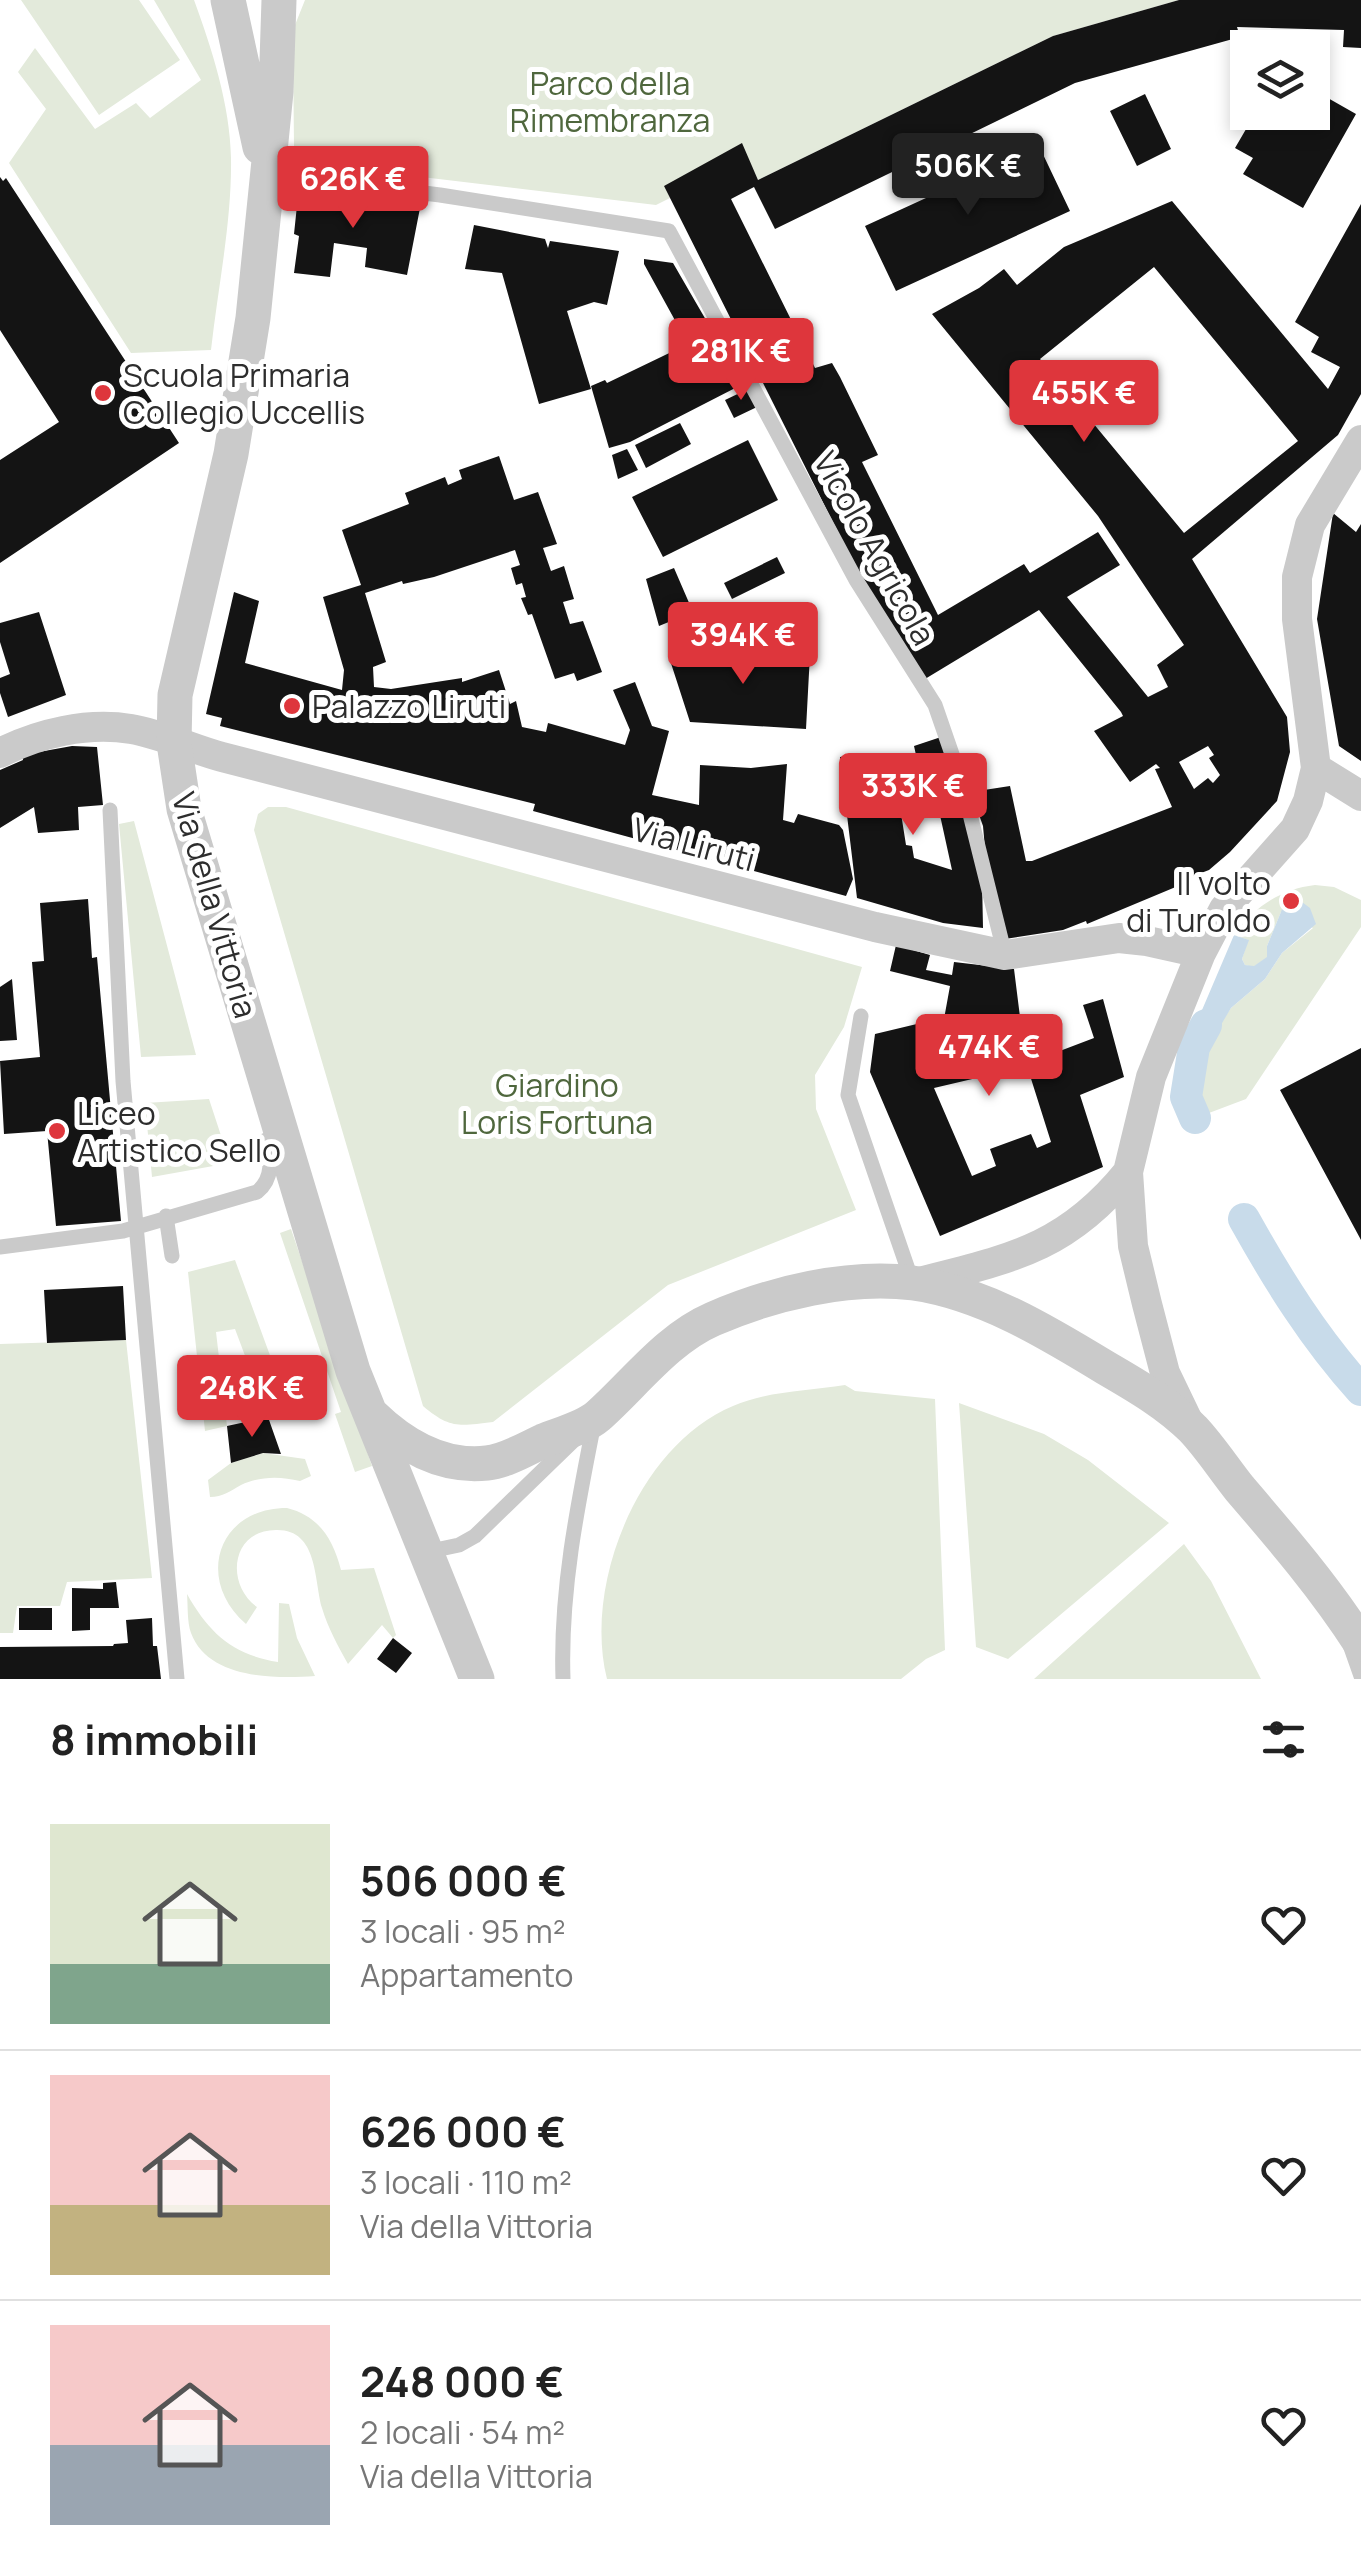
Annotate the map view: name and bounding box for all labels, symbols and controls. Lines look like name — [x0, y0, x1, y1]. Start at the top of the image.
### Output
map controls — [1230, 30, 1330, 130]
button: layers — [1230, 30, 1330, 130]
park label: Parco della Rimembranza — [510, 61, 710, 142]
pin: 506K € — [887, 133, 1049, 218]
text: 506K € — [914, 143, 1022, 187]
pin: 626K € — [272, 146, 434, 231]
text: 626K € — [299, 156, 407, 200]
pin: 281K € — [660, 318, 822, 403]
text: 281K € — [691, 328, 791, 372]
place label: Scuola Primaria Collegio Uccellis — [123, 353, 365, 434]
pin: 455K € — [1003, 360, 1165, 445]
text: 455K € — [1031, 370, 1137, 414]
marker: Scuola Primaria Collegio Uccellis — [92, 382, 114, 404]
street label: Vicolo Agricola — [804, 443, 946, 653]
pin: 394K € — [662, 602, 824, 687]
text: 394K € — [690, 612, 796, 656]
place label: Palazzo Liruti — [312, 684, 506, 728]
marker: Palazzo Liruti — [281, 695, 303, 717]
pin: 333K € — [832, 753, 994, 838]
text: 333K € — [861, 763, 965, 807]
street label: Via della Vittoria — [162, 787, 268, 1023]
street label: Via Liruti — [628, 807, 760, 881]
place label: Il volto di Turoldo — [1126, 861, 1271, 942]
marker: Il volto di Turoldo — [1280, 890, 1302, 912]
pin: 474K € — [908, 1014, 1070, 1099]
text: 474K € — [937, 1024, 1041, 1068]
park label: Giardino Loris Fortuna — [461, 1063, 653, 1144]
place label: Liceo Artistico Sello — [77, 1091, 281, 1172]
marker: Liceo Artistico Sello — [46, 1120, 68, 1142]
pin: 248K € — [171, 1355, 333, 1440]
text: 248K € — [199, 1365, 305, 1409]
text: 8 immobili — [50, 1710, 258, 1768]
icon: filters — [1256, 1712, 1311, 1767]
text: 506 000 € — [360, 1851, 567, 1909]
icon: home — [130, 1864, 250, 1984]
icon: heart — [1256, 1897, 1311, 1952]
text: 3 locali · 95 m² — [360, 1909, 566, 1953]
text: Appartamento — [360, 1953, 573, 1997]
text: 626 000 € — [360, 2102, 566, 2160]
icon: home — [130, 2115, 250, 2235]
icon: heart — [1256, 2148, 1311, 2203]
text: 3 locali · 110 m² — [360, 2160, 572, 2204]
text: Via della Vittoria — [360, 2204, 593, 2248]
text: 248 000 € — [360, 2352, 564, 2410]
icon: home — [130, 2365, 250, 2485]
icon: heart — [1256, 2398, 1311, 2453]
text: 2 locali · 54 m² — [360, 2410, 565, 2454]
text: Via della Vittoria — [360, 2454, 593, 2498]

